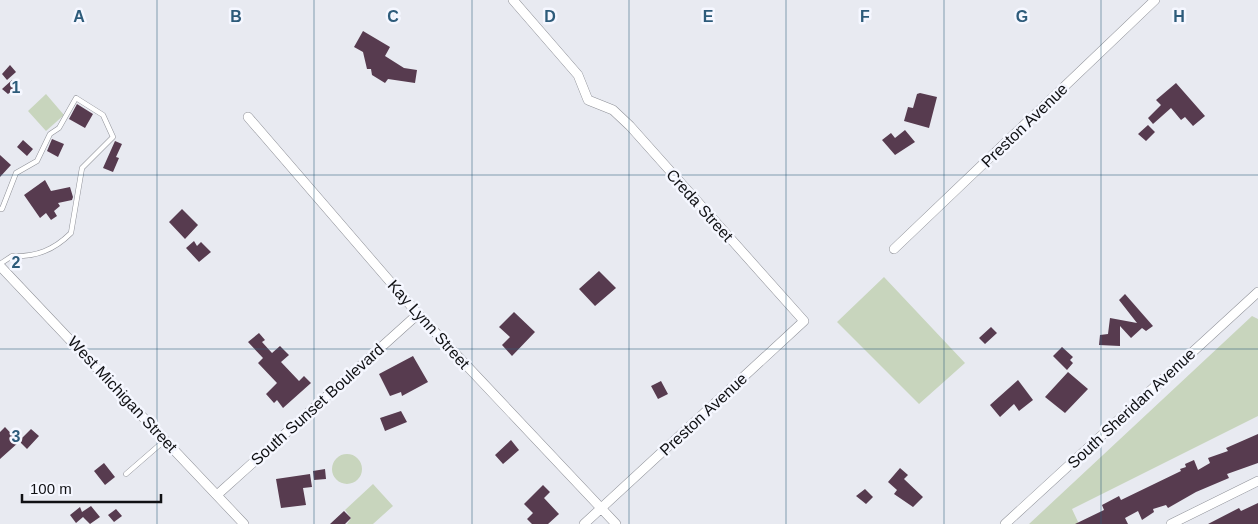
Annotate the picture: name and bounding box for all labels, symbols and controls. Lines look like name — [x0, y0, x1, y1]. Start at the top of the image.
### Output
text: A — [73, 8, 85, 25]
text: B — [230, 8, 242, 25]
text: C — [387, 8, 399, 25]
text: D — [544, 8, 556, 25]
text: E — [703, 8, 714, 25]
text: F — [860, 8, 870, 25]
text: G — [1016, 8, 1028, 25]
text: H — [1173, 8, 1185, 25]
text: 1 — [12, 79, 21, 96]
street label: Preston Avenue — [978, 80, 1071, 171]
street label: Creda Street — [663, 166, 737, 245]
text: 2 — [12, 254, 21, 271]
street label: Kay Lynn Street — [384, 277, 473, 373]
street label: West Michigan Street — [65, 333, 181, 456]
street label: South Sunset Boulevard — [248, 340, 387, 468]
street label: South Sheridan Avenue — [1064, 345, 1199, 472]
street label: Preston Avenue — [656, 370, 750, 459]
text: 3 — [12, 428, 21, 445]
scale bar — [22, 472, 161, 504]
text: 100 m — [30, 480, 72, 497]

